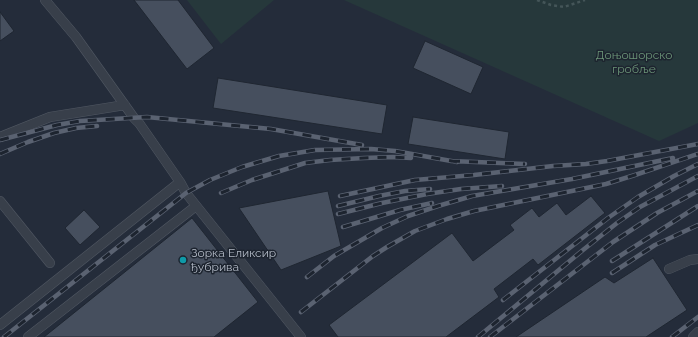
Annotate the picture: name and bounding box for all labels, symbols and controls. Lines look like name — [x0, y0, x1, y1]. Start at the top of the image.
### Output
park label: Доњошорско гробље — [596, 48, 672, 76]
place label: Зорка Еликсир ђубрива — [191, 246, 276, 274]
marker: Зорка Еликсир ђубрива — [178, 255, 188, 265]

